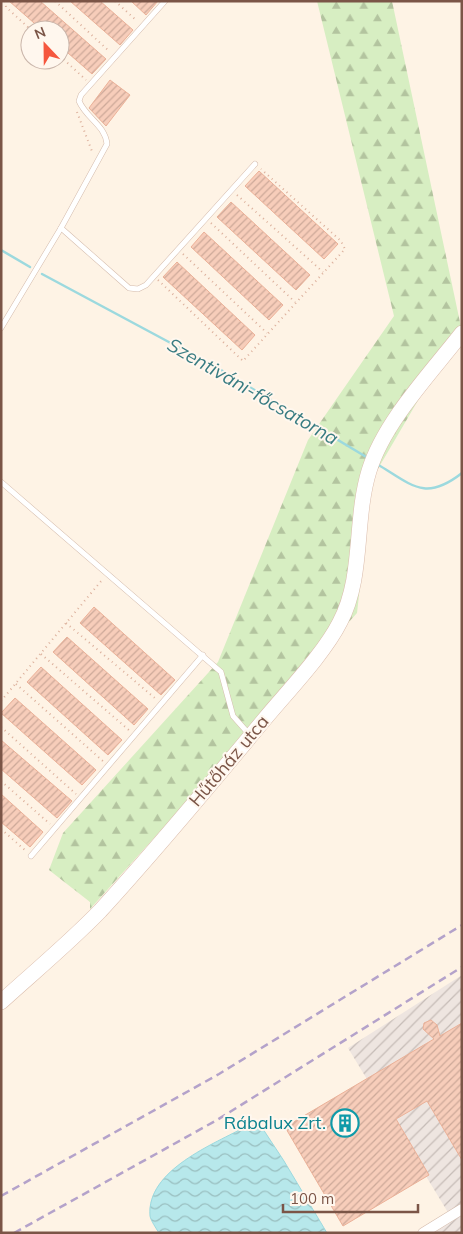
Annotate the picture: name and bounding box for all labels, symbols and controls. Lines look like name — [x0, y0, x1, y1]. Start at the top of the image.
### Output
north arrow — [20, 20, 70, 70]
text: N — [32, 23, 48, 43]
water label: Szentiváni-főcsatorna — [163, 332, 343, 450]
street label: Hűtőház utca — [184, 710, 274, 811]
building icon: Rábalux Zrt. — [330, 1108, 360, 1138]
place label: Rábalux Zrt. — [224, 1111, 326, 1134]
scale bar — [283, 1182, 418, 1214]
text: 100 m — [290, 1189, 334, 1208]

